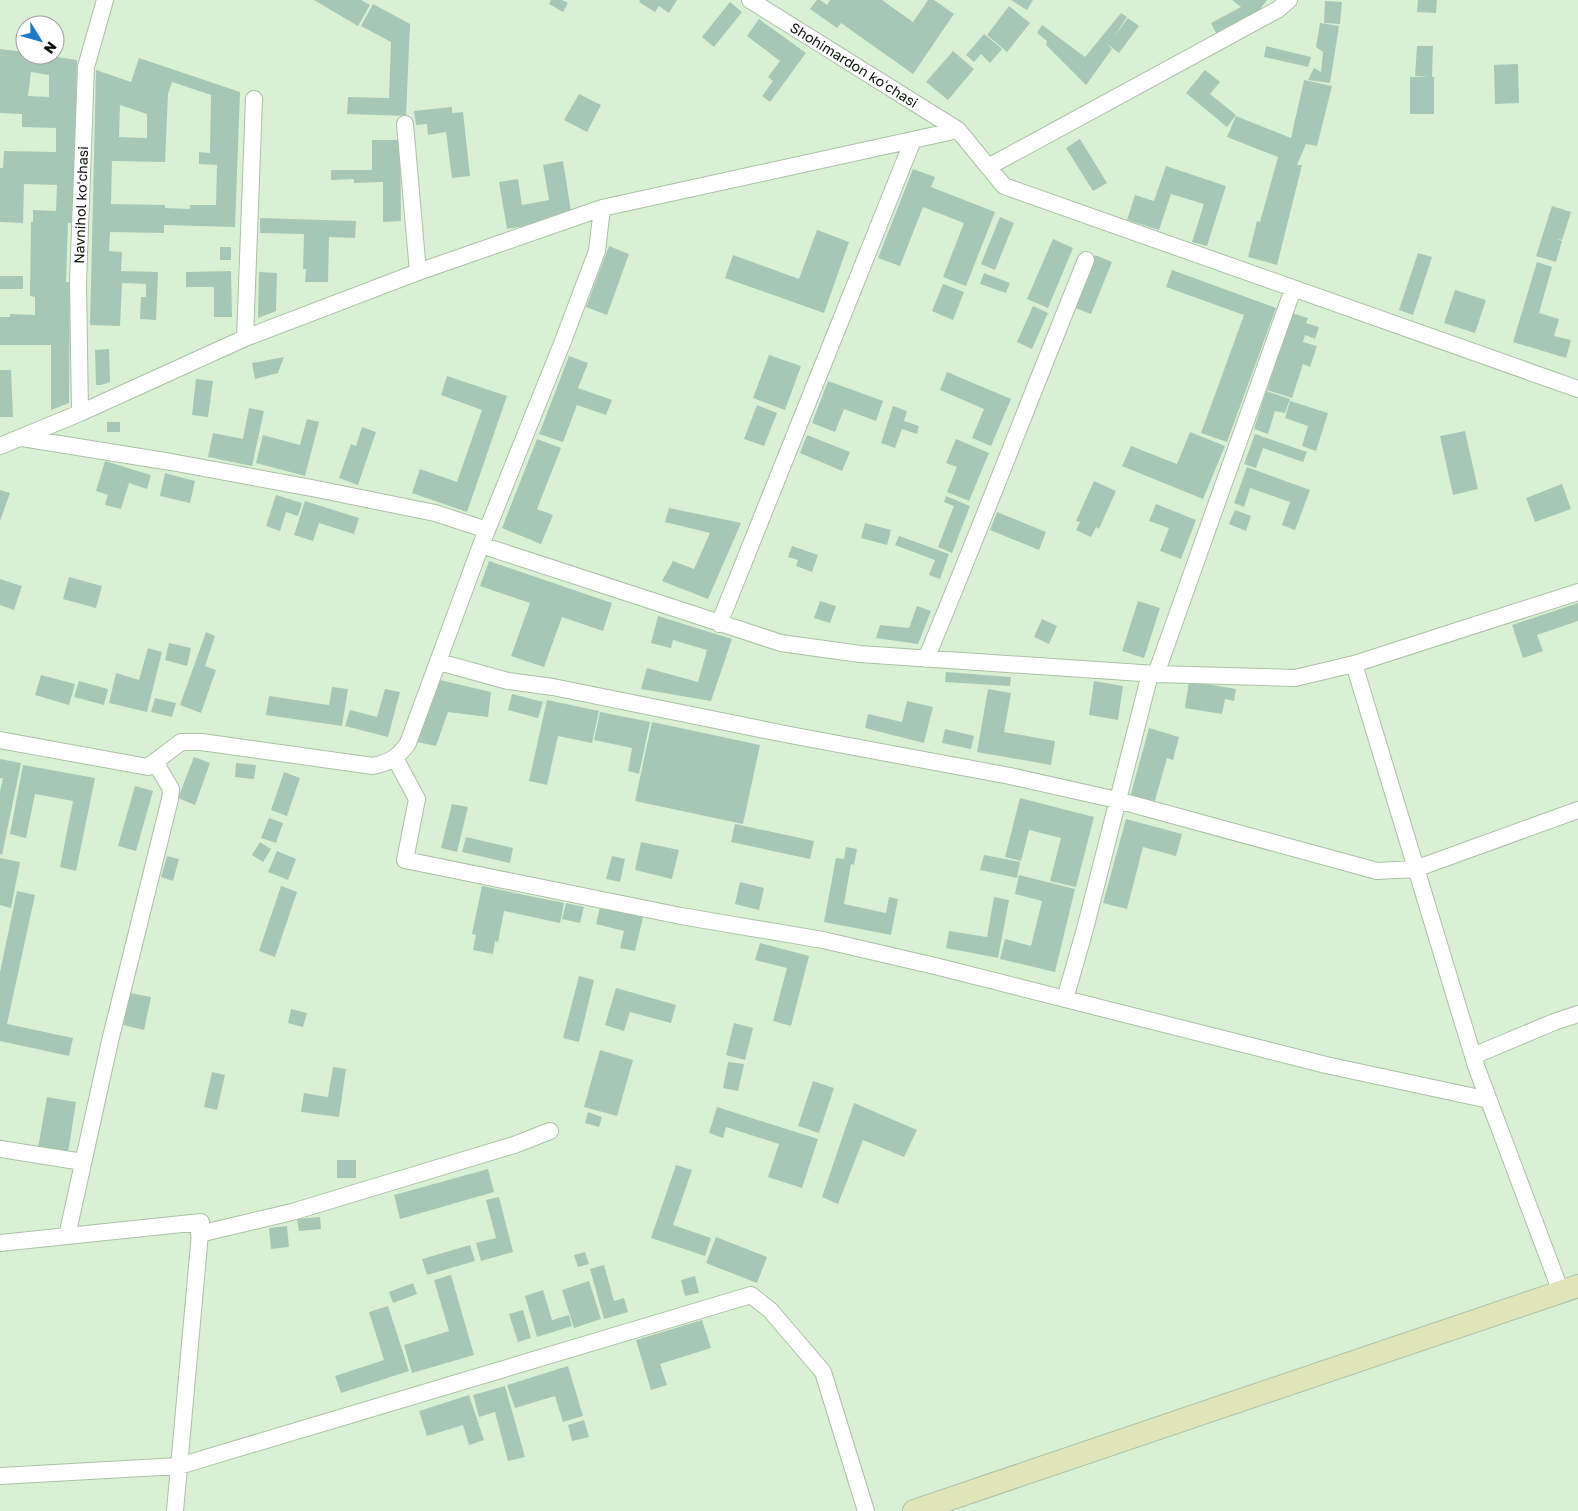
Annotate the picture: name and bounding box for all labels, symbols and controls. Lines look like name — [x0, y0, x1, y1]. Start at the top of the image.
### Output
north arrow — [15, 15, 65, 65]
street label: Shohimardon koʻchasi — [787, 18, 921, 111]
text: N — [41, 39, 61, 57]
street label: Navnihol koʻchasi — [70, 146, 91, 264]

